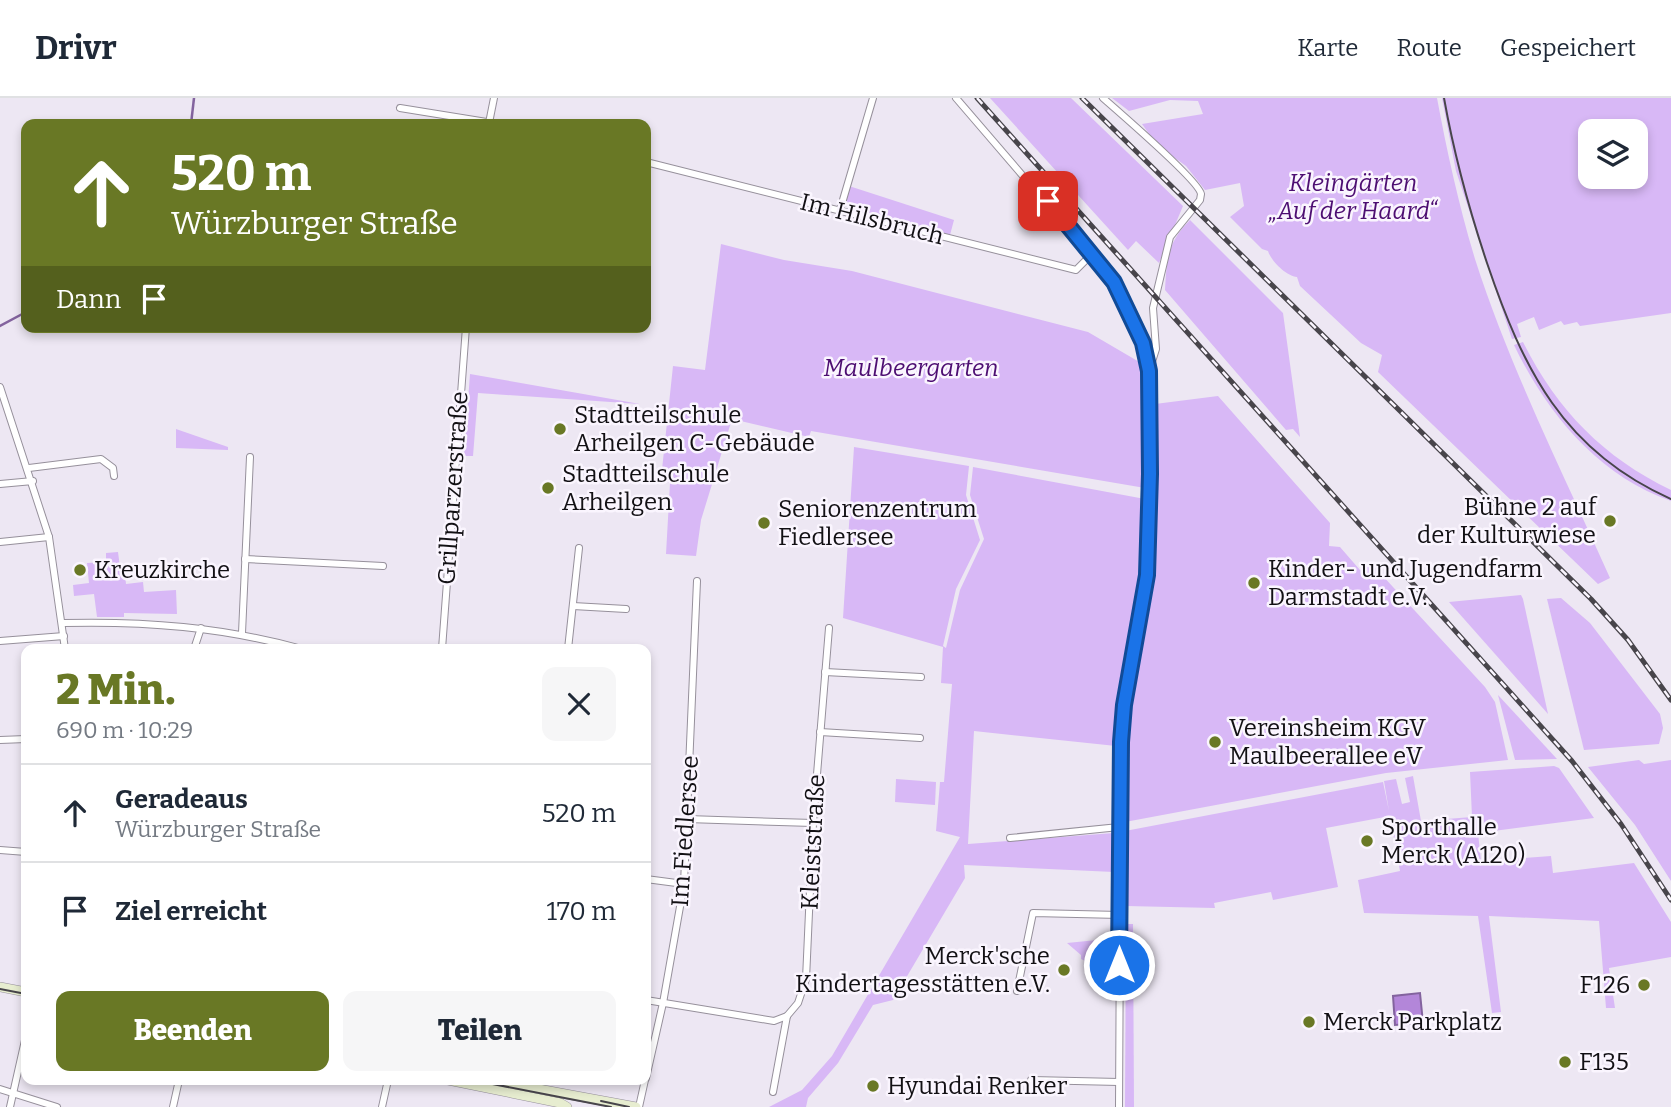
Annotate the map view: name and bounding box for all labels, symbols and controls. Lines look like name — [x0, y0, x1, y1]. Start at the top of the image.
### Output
text: Drivr — [35, 28, 117, 68]
text: Karte — [1297, 34, 1359, 62]
text: Route — [1397, 34, 1462, 62]
text: Gespeichert — [1500, 34, 1636, 62]
map controls — [1578, 119, 1648, 189]
button: layers — [1578, 119, 1648, 189]
text: 520 m — [171, 144, 311, 203]
icon: ahead — [56, 147, 147, 238]
park label: Kleingärten „Auf der Haard“ — [1268, 169, 1439, 225]
pin — [1018, 171, 1078, 231]
icon: arrive — [1029, 182, 1067, 220]
street label: Im Hilsbruch — [797, 188, 947, 250]
text: Würzburger Straße — [171, 204, 458, 242]
icon: arrive — [135, 280, 173, 318]
text: Dann — [56, 284, 121, 315]
park label: Maulbeergarten — [823, 354, 999, 382]
street label: Grillparzerstraße — [432, 390, 474, 586]
place label: Stadtteilschule Arheilgen C-Gebäude — [574, 401, 815, 457]
marker: Stadtteilschule Arheilgen C-Gebäude — [552, 421, 568, 437]
place label: Stadtteilschule Arheilgen — [562, 460, 729, 516]
marker: Stadtteilschule Arheilgen — [540, 480, 556, 496]
place label: Bühne 2 auf der Kulturwiese — [1417, 493, 1598, 549]
place label: Seniorenzentrum Fiedlersee — [778, 495, 977, 551]
marker: Bühne 2 auf der Kulturwiese — [1602, 513, 1618, 529]
marker: Seniorenzentrum Fiedlersee — [756, 515, 772, 531]
place label: Kinder- und Jugendfarm Darmstadt e.V. — [1268, 555, 1543, 611]
place label: Kreuzkirche — [94, 556, 230, 584]
marker: Kreuzkirche — [72, 562, 88, 578]
marker: Kinder- und Jugendfarm Darmstadt e.V. — [1246, 575, 1262, 591]
text: 2 Min. — [56, 665, 175, 715]
button: close — [542, 667, 616, 741]
place label: Vereinsheim KGV Maulbeerallee eV — [1229, 714, 1426, 770]
text: 690 m · 10:29 — [56, 716, 193, 744]
marker: Vereinsheim KGV Maulbeerallee eV — [1207, 734, 1223, 750]
street label: Im Fiedlersee — [666, 754, 704, 908]
street label: Kleiststraße — [795, 773, 831, 911]
text: Geradeaus — [115, 784, 248, 815]
icon: ahead — [56, 794, 94, 832]
text: 520 m — [542, 798, 616, 829]
place label: Sporthalle Merck (A120) — [1381, 813, 1525, 869]
text: Würzburger Straße — [115, 815, 321, 843]
marker: Sporthalle Merck (A120) — [1359, 833, 1375, 849]
icon: arrive — [56, 892, 94, 930]
text: Ziel erreicht — [115, 896, 267, 927]
text: 170 m — [546, 896, 616, 927]
position arrow — [1082, 928, 1156, 1002]
place label: Merck'sche Kindertagesstätten e.V. — [795, 942, 1050, 998]
marker: Merck'sche Kindertagesstätten e.V. — [1056, 962, 1072, 978]
place label: F126 — [1580, 971, 1630, 999]
marker: F126 — [1636, 977, 1652, 993]
button: Beenden — [56, 991, 329, 1071]
button: Teilen — [343, 991, 616, 1071]
place label: Merck Parkplatz — [1323, 1008, 1502, 1036]
marker: Merck Parkplatz — [1301, 1014, 1317, 1030]
place label: F135 — [1579, 1048, 1629, 1076]
marker: F135 — [1557, 1054, 1573, 1070]
place label: Hyundai Renker — [887, 1072, 1068, 1100]
marker: Hyundai Renker — [865, 1078, 881, 1094]

